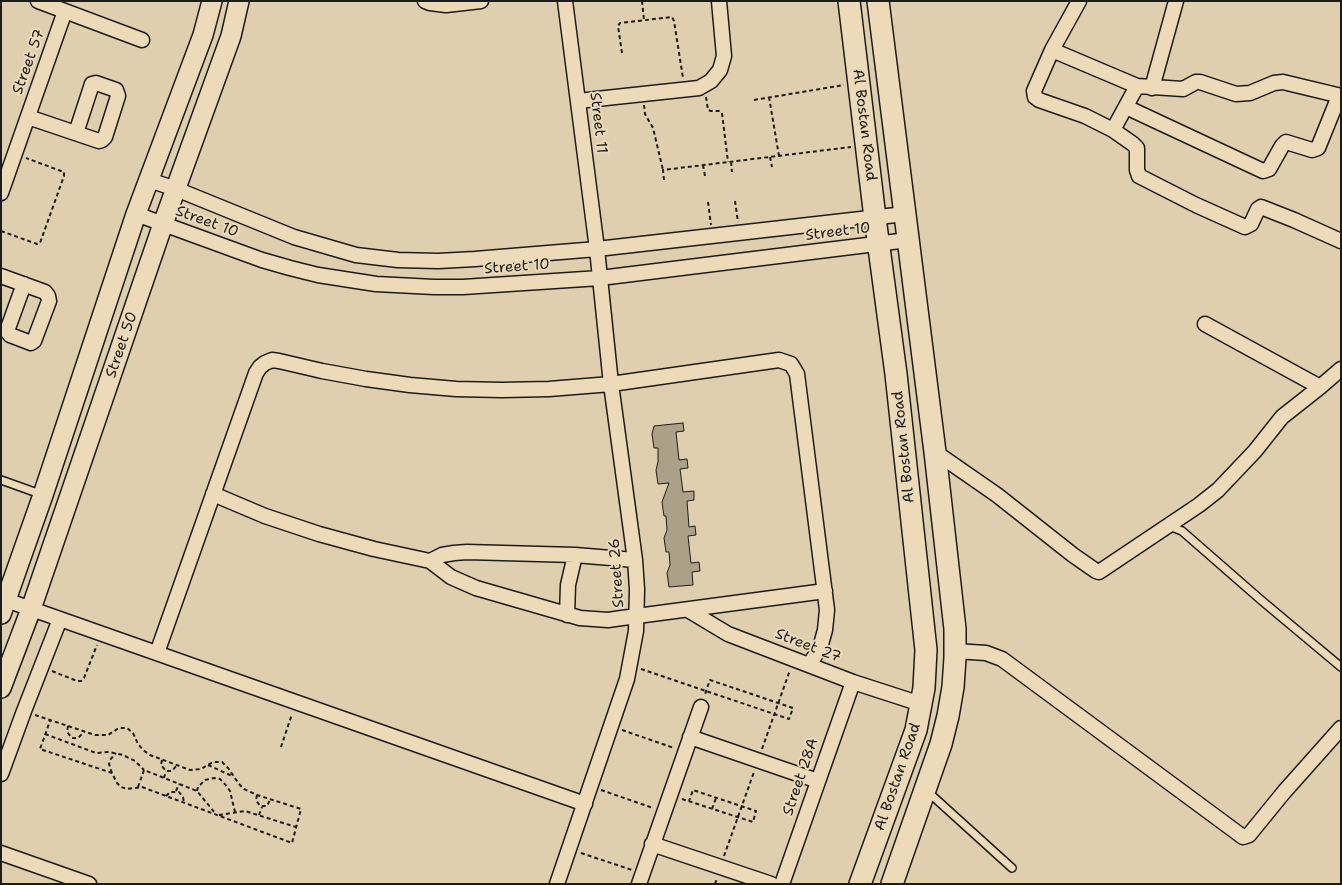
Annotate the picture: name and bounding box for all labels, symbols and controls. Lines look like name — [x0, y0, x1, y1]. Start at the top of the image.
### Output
street label: Street 57 — [9, 27, 49, 97]
street label: Al Bostan Road — [848, 68, 880, 182]
street label: Street 11 — [585, 92, 611, 154]
street label: Street 10 — [173, 202, 241, 242]
street label: Street 10 — [804, 219, 872, 245]
street label: Street 10 — [484, 256, 550, 278]
street label: Street 50 — [102, 310, 142, 380]
street label: Al Bostan Road — [889, 390, 919, 504]
street label: Street 26 — [606, 538, 628, 608]
street label: Street 27 — [772, 625, 844, 667]
street label: Al Bostan Road — [871, 721, 925, 833]
street label: Street 28A — [779, 736, 823, 818]

